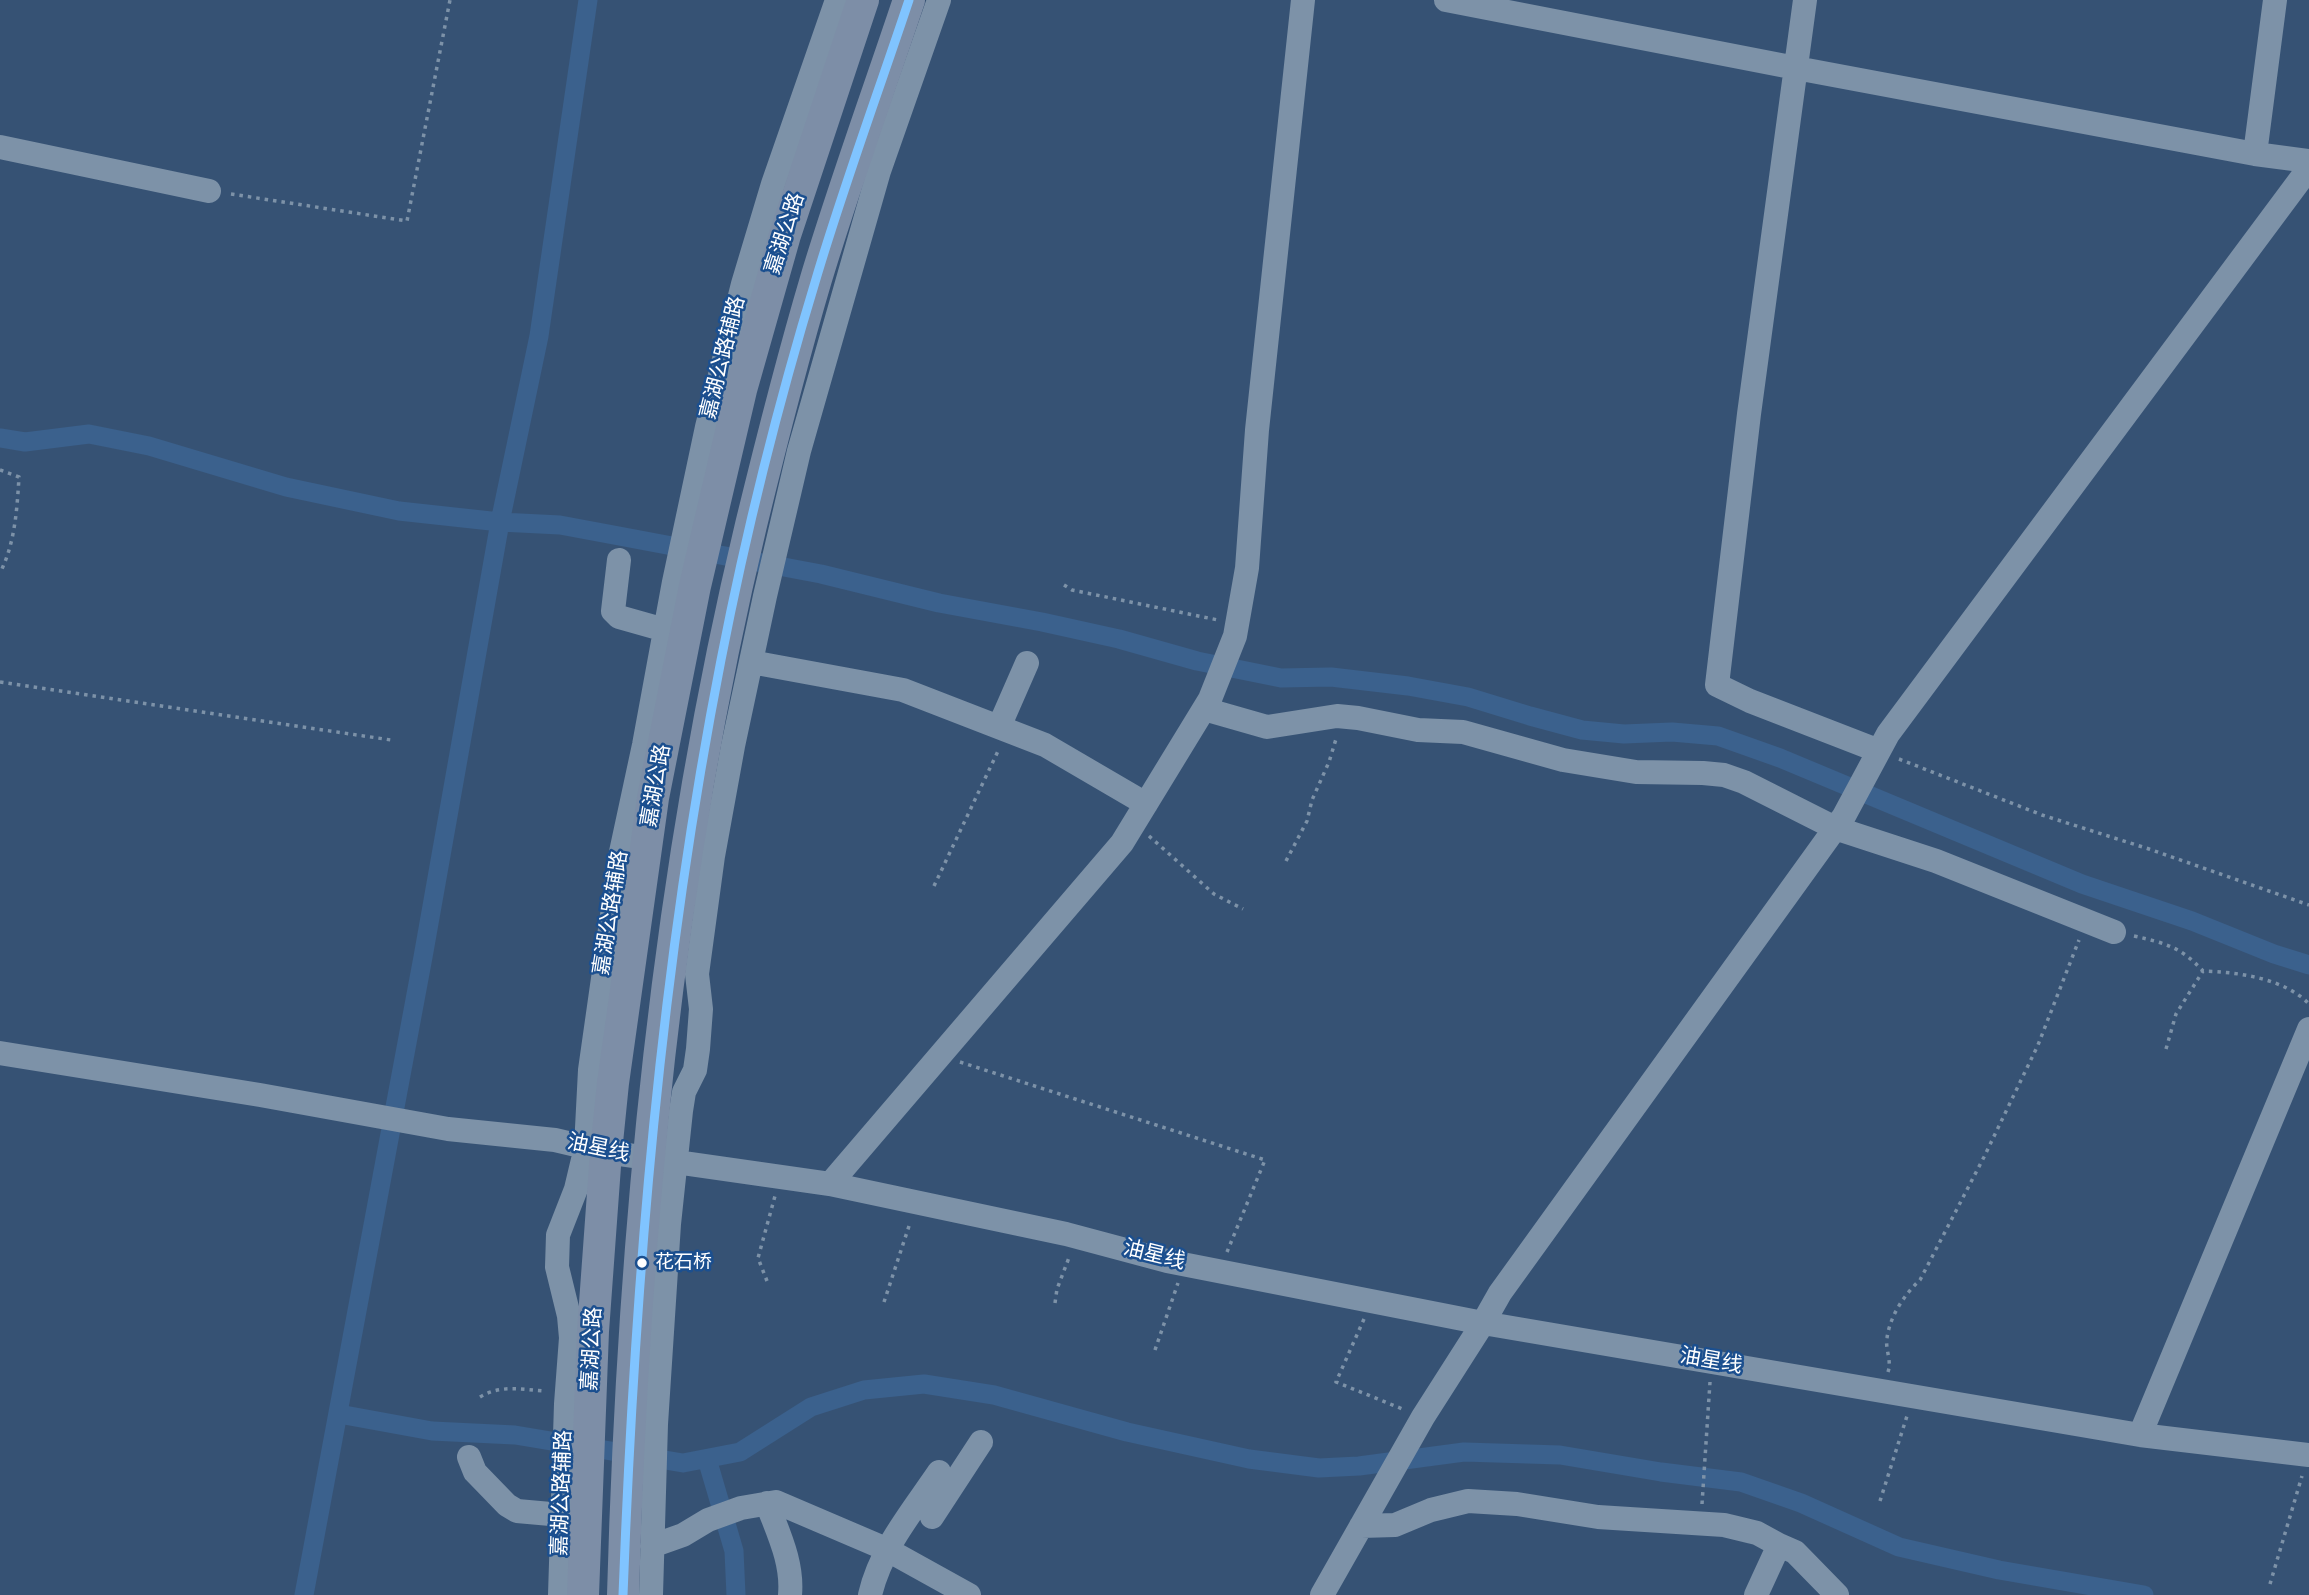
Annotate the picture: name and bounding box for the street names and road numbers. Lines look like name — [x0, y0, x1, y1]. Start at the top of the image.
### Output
street label: 嘉湖公路 — [761, 190, 811, 278]
street label: 嘉湖公路辅路 — [697, 294, 751, 422]
street label: 嘉湖公路 — [637, 742, 677, 830]
street label: 嘉湖公路辅路 — [590, 849, 634, 977]
street label: 油星线 — [565, 1130, 631, 1168]
street label: 油星线 — [1120, 1236, 1188, 1276]
street label: 嘉湖公路 — [578, 1306, 608, 1392]
street label: 油星线 — [1678, 1344, 1744, 1380]
street label: 嘉湖公路辅路 — [548, 1430, 578, 1556]

